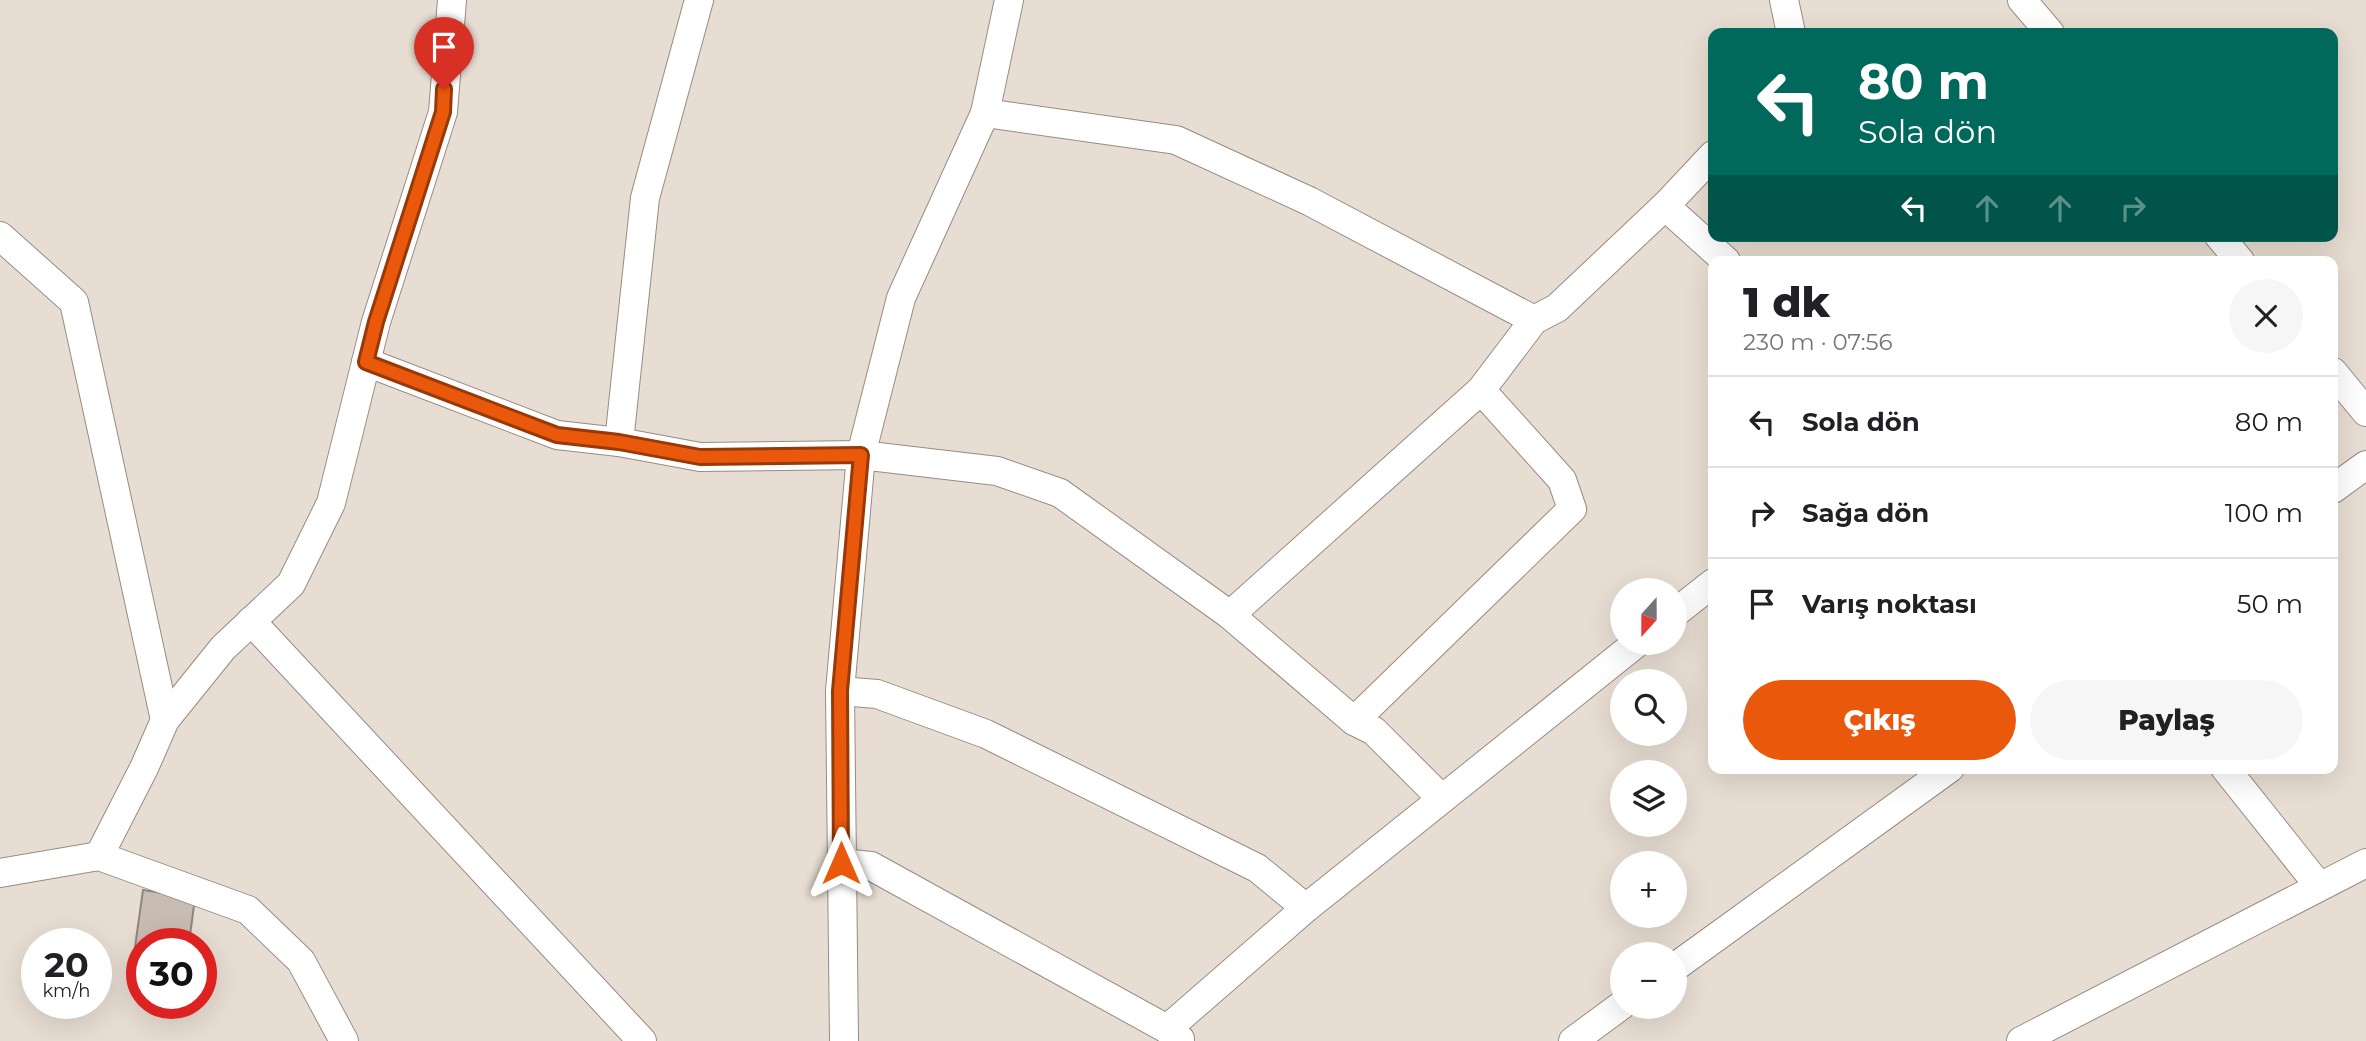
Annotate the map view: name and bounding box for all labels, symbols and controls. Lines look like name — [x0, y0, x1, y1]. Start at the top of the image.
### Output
pin — [414, 17, 474, 89]
icon: arrive — [425, 28, 463, 66]
text: 80 m — [1858, 52, 1989, 111]
icon: left — [1743, 56, 1834, 147]
text: Sola dön — [1858, 112, 1997, 151]
icon: left — [1895, 189, 1933, 227]
icon: ahead — [1968, 189, 2006, 227]
icon: ahead — [2041, 189, 2079, 227]
icon: right — [2114, 189, 2152, 227]
text: 1 dk — [1743, 276, 1830, 328]
button: close — [2229, 279, 2303, 353]
text: 230 m · 07:56 — [1743, 328, 1893, 356]
icon: left — [1743, 403, 1781, 441]
text: Sola dön — [1802, 406, 1920, 438]
text: 80 m — [2235, 406, 2303, 438]
icon: right — [1743, 494, 1781, 532]
text: Sağa dön — [1802, 497, 1929, 529]
text: 100 m — [2225, 497, 2303, 529]
north arrow — [1610, 578, 1687, 654]
map controls — [1610, 578, 1687, 1019]
icon: arrive — [1743, 585, 1781, 623]
text: Varış noktası — [1802, 588, 1977, 620]
text: 50 m — [2237, 588, 2303, 620]
button: search — [1610, 669, 1687, 746]
button: Çıkış — [1743, 680, 2016, 760]
button: Paylaş — [2030, 680, 2303, 760]
button: layers — [1610, 760, 1687, 837]
position arrow — [804, 826, 878, 900]
button: + — [1610, 851, 1687, 928]
speed limit sign: 30 — [126, 928, 217, 1019]
button: − — [1610, 942, 1687, 1019]
text: 20 — [44, 943, 89, 986]
text: km/h — [42, 980, 91, 1002]

